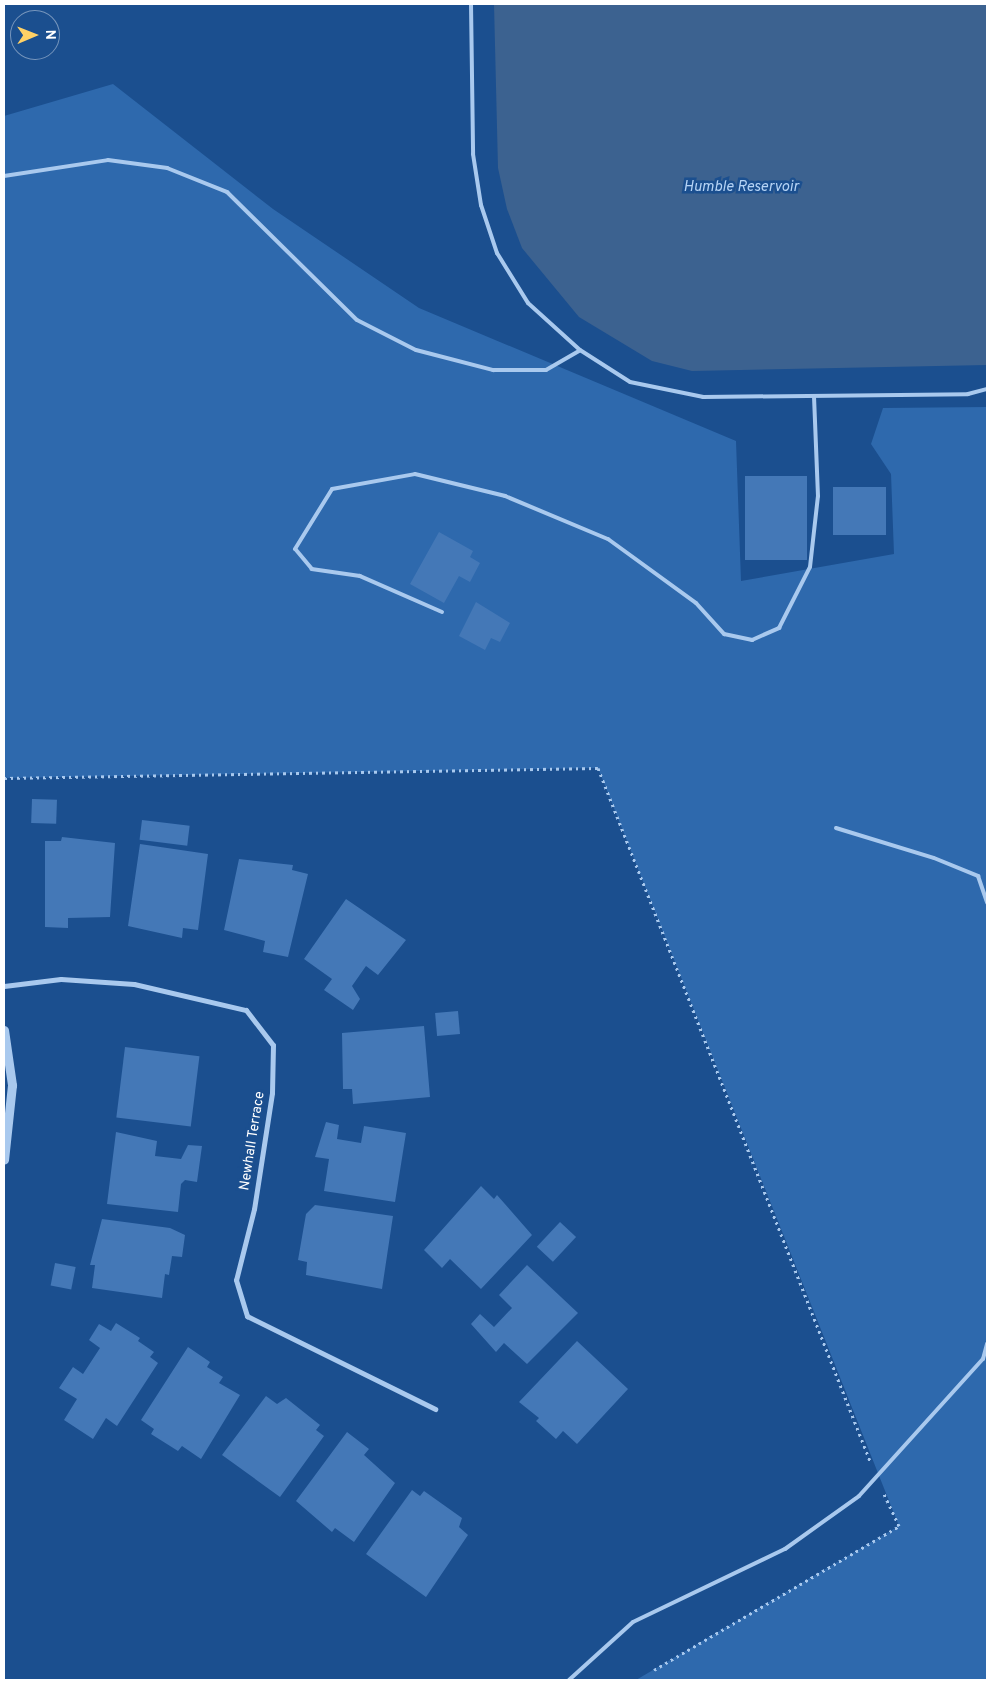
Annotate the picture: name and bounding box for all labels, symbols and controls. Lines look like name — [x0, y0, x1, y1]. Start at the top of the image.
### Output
north arrow — [10, 10, 60, 60]
text: N — [41, 30, 58, 40]
water label: Humble Reservoir — [683, 179, 799, 197]
street label: Newhall Terrace — [237, 1090, 269, 1192]

